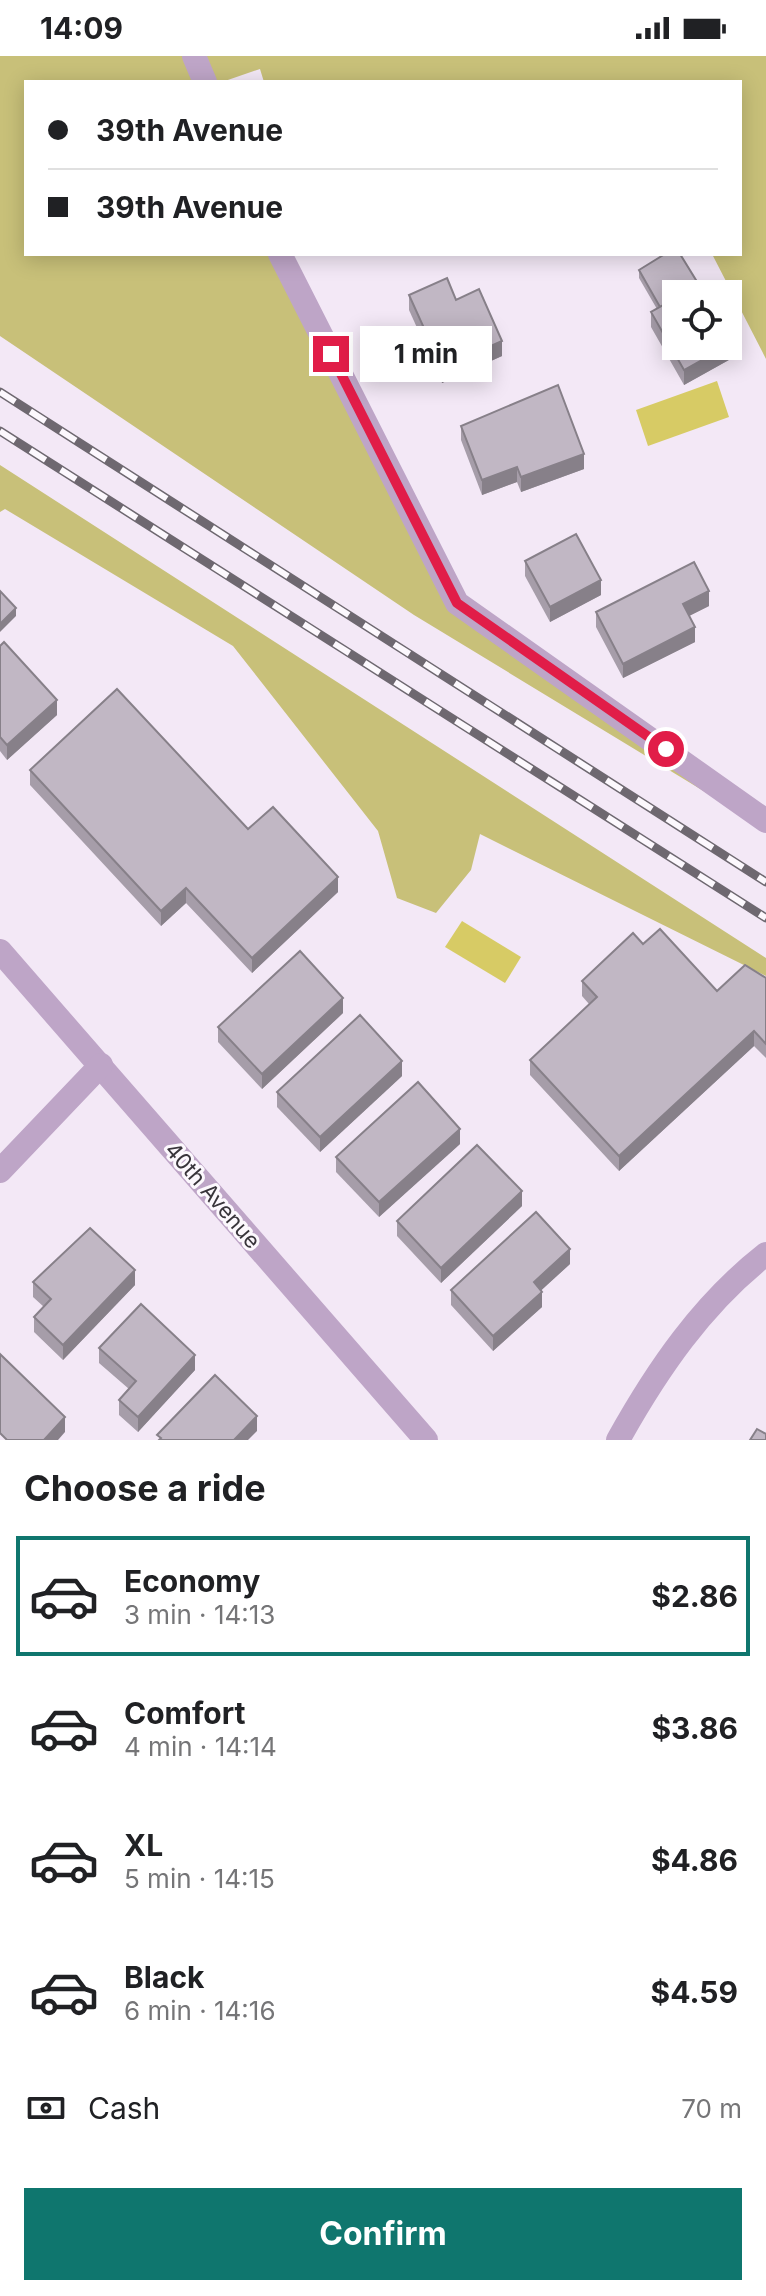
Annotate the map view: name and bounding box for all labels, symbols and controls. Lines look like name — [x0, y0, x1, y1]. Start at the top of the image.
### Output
text: 14:09 — [40, 10, 123, 46]
text: 39th Avenue — [96, 112, 283, 148]
text: 39th Avenue — [96, 189, 283, 225]
map controls — [662, 280, 742, 360]
button: locate — [662, 280, 742, 360]
callout: 1 min — [359, 326, 491, 382]
route end — [313, 336, 349, 372]
text: 1 min — [394, 338, 458, 369]
route start — [648, 731, 684, 767]
street label: 40th Avenue — [160, 1137, 266, 1253]
text: Choose a ride — [24, 1466, 266, 1510]
icon: car — [28, 1560, 100, 1632]
text: Economy — [124, 1563, 260, 1599]
text: $2.86 — [651, 1578, 738, 1614]
text: 3 min · 14:13 — [124, 1599, 275, 1630]
icon: car — [28, 1692, 100, 1764]
text: Comfort — [124, 1695, 245, 1731]
text: $3.86 — [651, 1710, 738, 1746]
text: 4 min · 14:14 — [124, 1731, 277, 1762]
icon: car — [28, 1824, 100, 1896]
text: XL — [124, 1827, 163, 1863]
text: $4.86 — [651, 1842, 738, 1878]
text: 5 min · 14:15 — [124, 1863, 275, 1894]
icon: car — [28, 1956, 100, 2028]
text: Black — [124, 1959, 204, 1995]
text: $4.59 — [651, 1974, 738, 2010]
text: 6 min · 14:16 — [124, 1995, 276, 2026]
icon: cash — [24, 2086, 68, 2130]
text: Cash — [88, 2090, 160, 2126]
text: 70 m — [681, 2093, 742, 2124]
button: Confirm — [24, 2188, 742, 2280]

